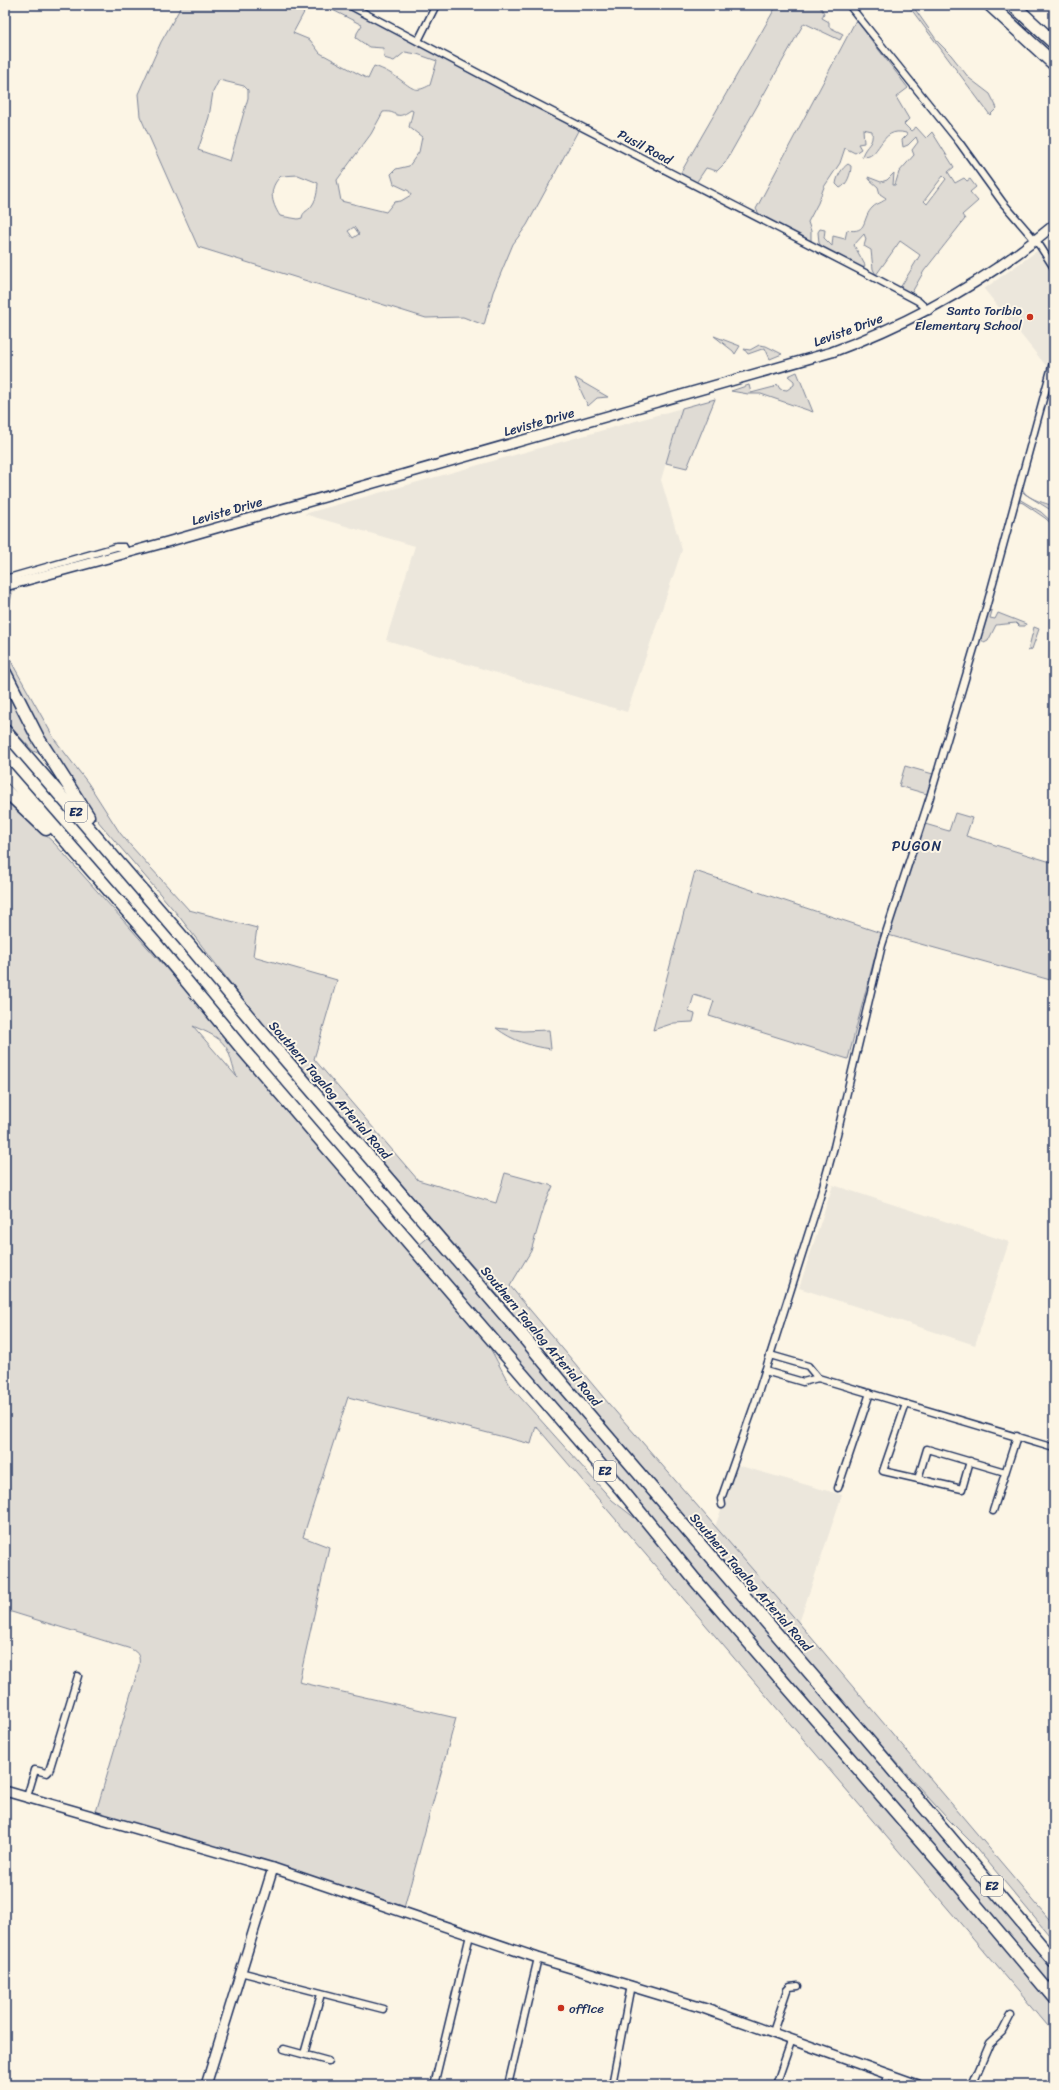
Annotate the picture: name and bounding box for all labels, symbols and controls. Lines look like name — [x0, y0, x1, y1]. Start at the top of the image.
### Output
street label: Pusil Road — [613, 123, 678, 172]
place label: Santo Toribio Elementary School — [915, 299, 1023, 337]
street label: Leviste Drive — [810, 307, 886, 353]
marker: Santo Toribio Elementary School — [1025, 312, 1035, 322]
street label: Leviste Drive — [501, 401, 577, 443]
street label: Leviste Drive — [189, 490, 265, 532]
road number: E2 — [65, 802, 87, 822]
district label: PUGON — [892, 834, 942, 859]
street label: Southern Tagalog Arterial Road — [263, 1015, 398, 1166]
street label: Southern Tagalog Arterial Road — [475, 1260, 608, 1413]
road number: E2 — [594, 1461, 616, 1481]
street label: Southern Tagalog Arterial Road — [684, 1507, 819, 1658]
road number: E2 — [981, 1876, 1003, 1896]
place label: office — [569, 1997, 604, 2020]
marker: office — [556, 2003, 566, 2013]

